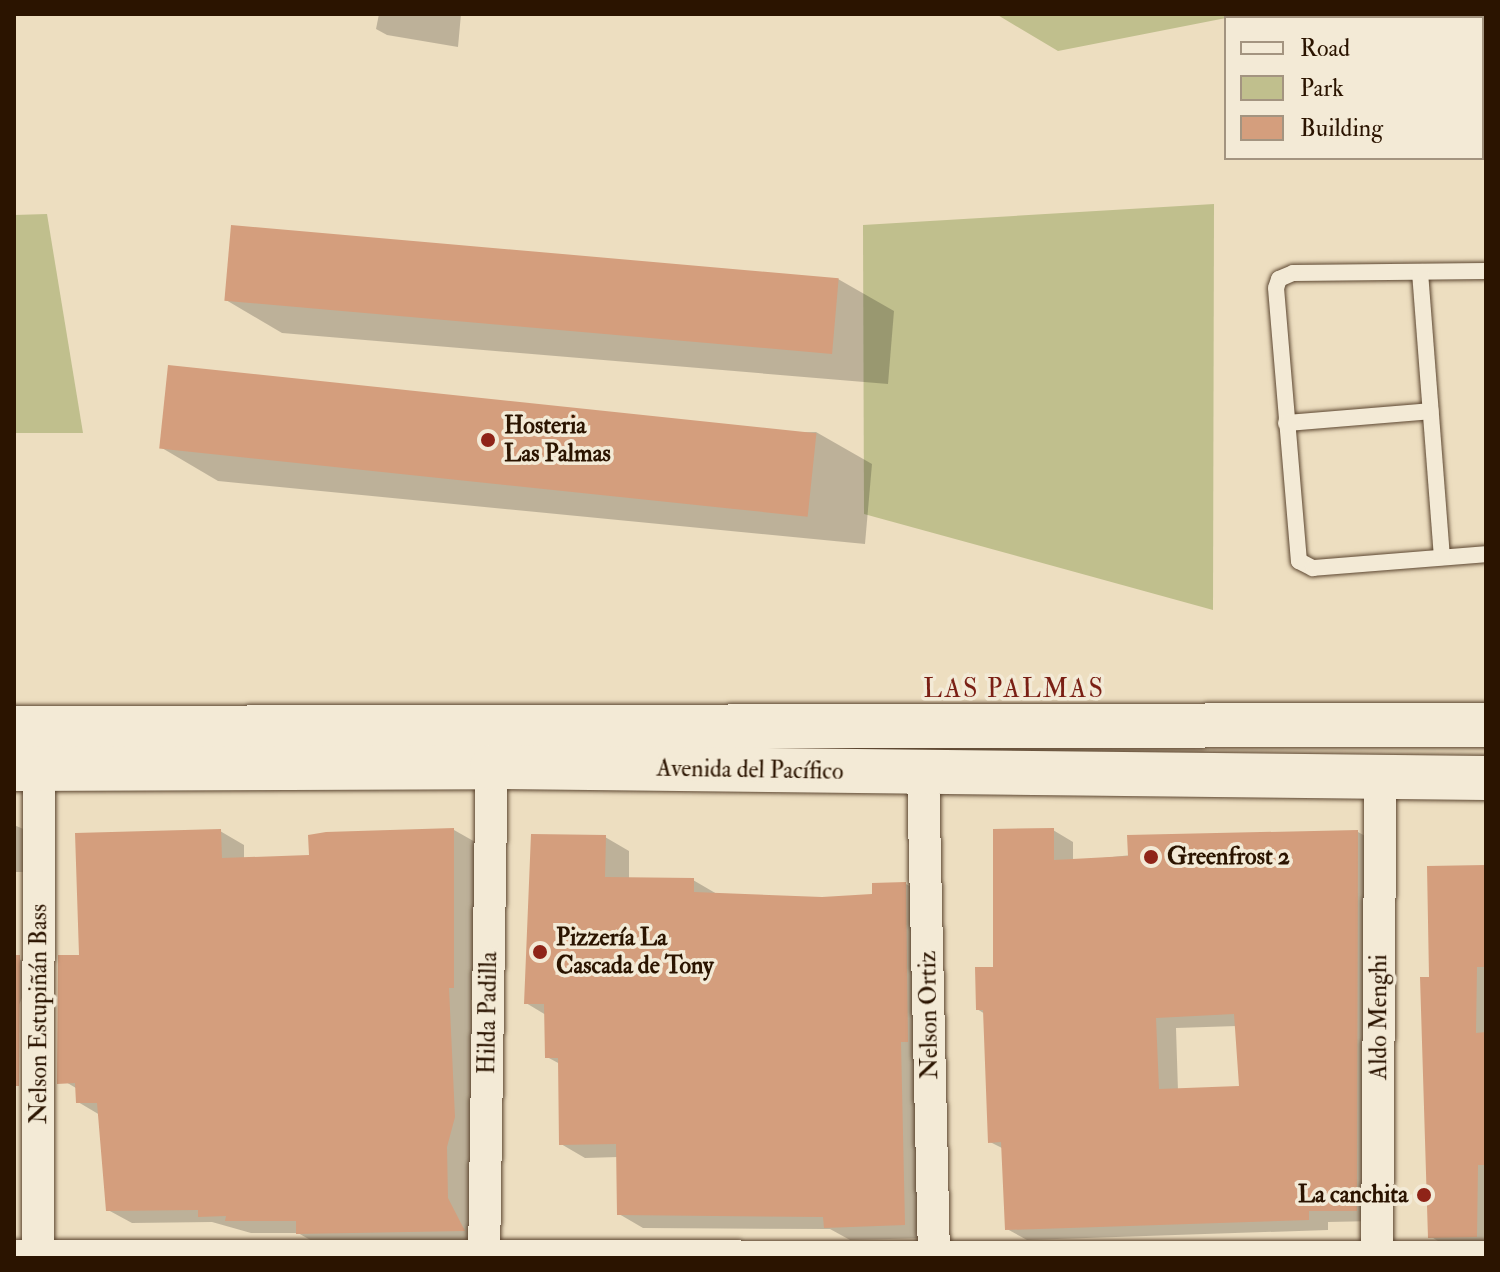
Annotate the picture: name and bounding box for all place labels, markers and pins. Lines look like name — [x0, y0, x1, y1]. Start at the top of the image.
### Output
place label: Hosteria Las Palmas — [504, 412, 611, 468]
marker: Hosteria Las Palmas — [479, 431, 497, 449]
place label: Greenfrost 2 — [1167, 843, 1290, 871]
marker: Greenfrost 2 — [1142, 848, 1160, 866]
place label: Pizzería La Cascada de Tony — [556, 924, 714, 980]
marker: Pizzería La Cascada de Tony — [531, 943, 549, 961]
place label: La canchita — [1298, 1181, 1408, 1209]
marker: La canchita — [1415, 1186, 1433, 1204]

